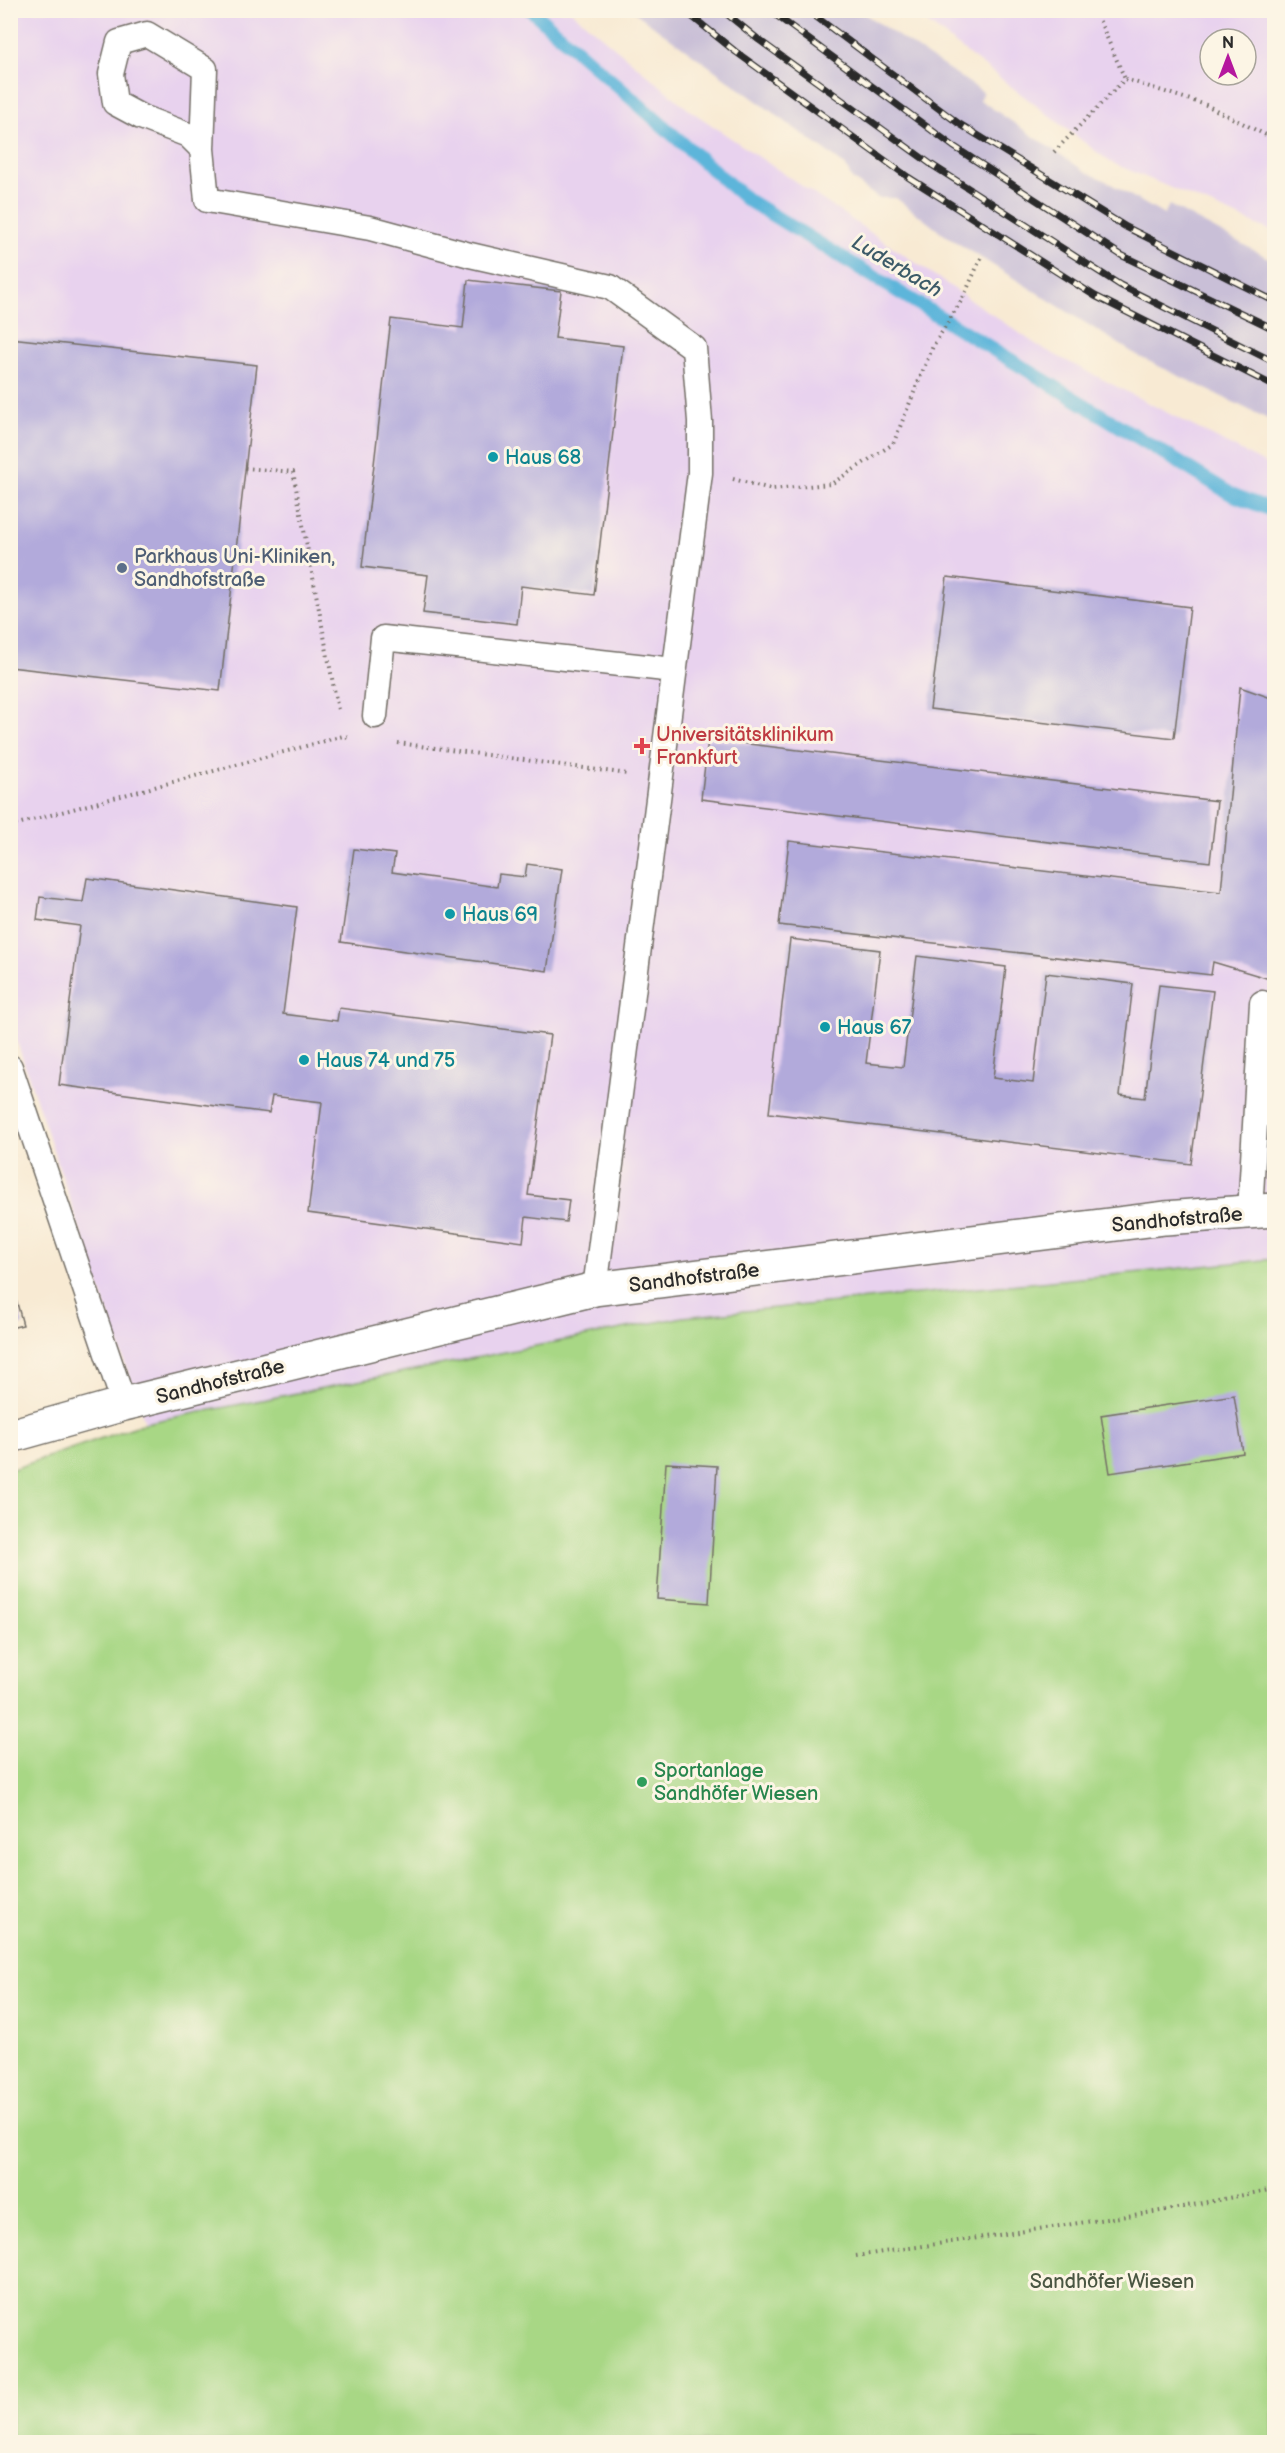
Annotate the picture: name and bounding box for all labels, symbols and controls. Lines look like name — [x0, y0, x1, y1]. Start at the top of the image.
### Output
north arrow — [1198, 27, 1258, 87]
text: N — [1222, 34, 1234, 53]
water label: Luderbach — [847, 230, 947, 303]
place label: Haus 68 — [505, 446, 581, 470]
marker: Haus 68 — [486, 450, 500, 464]
place label: Parkhaus Uni-Kliniken, Sandhofstraße — [134, 545, 335, 592]
marker: Parkhaus Uni-Kliniken, Sandhofstraße — [115, 561, 129, 575]
place label: Universitätsklinikum Frankfurt — [656, 723, 834, 770]
marker: Universitätsklinikum Frankfurt — [633, 737, 651, 755]
place label: Haus 69 — [462, 903, 538, 927]
marker: Haus 69 — [443, 907, 457, 921]
place label: Haus 67 — [837, 1016, 912, 1040]
marker: Haus 67 — [818, 1020, 832, 1034]
place label: Haus 74 und 75 — [316, 1049, 455, 1073]
marker: Haus 74 und 75 — [297, 1053, 311, 1067]
street label: Sandhofstraße — [1111, 1202, 1244, 1238]
street label: Sandhofstraße — [627, 1258, 761, 1298]
street label: Sandhofstraße — [154, 1354, 287, 1410]
place label: Sportanlage Sandhöfer Wiesen — [654, 1759, 818, 1806]
marker: Sportanlage Sandhöfer Wiesen — [635, 1775, 649, 1789]
park label: Sandhöfer Wiesen — [1030, 2270, 1194, 2294]

